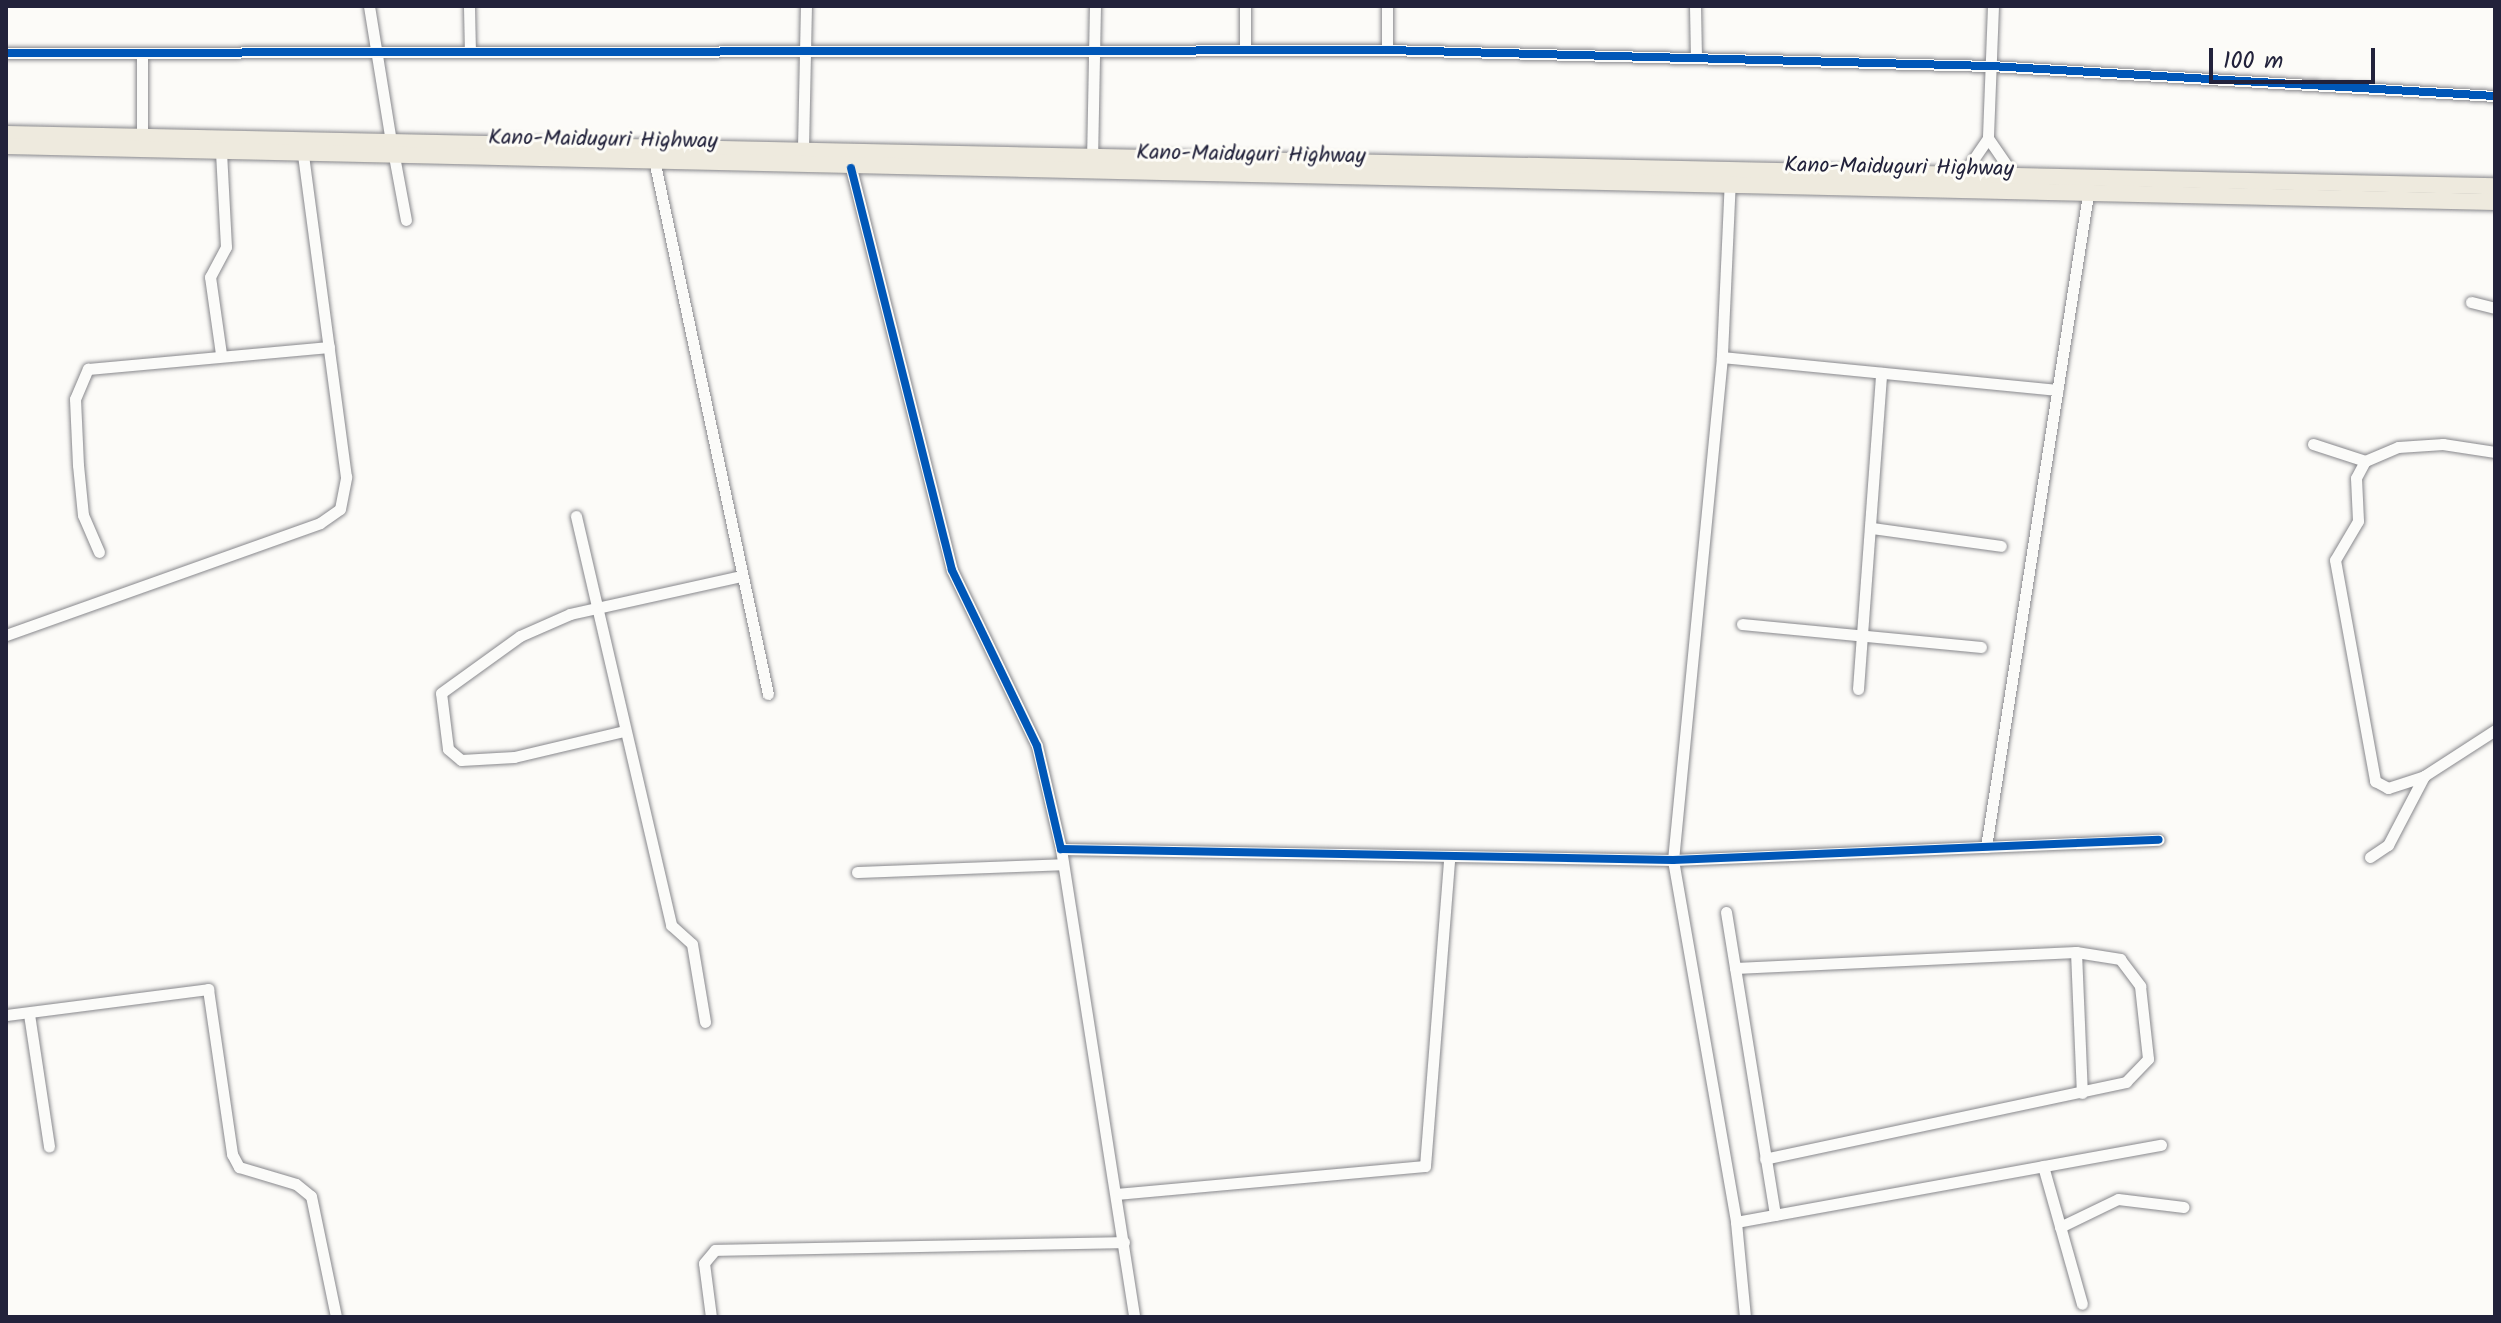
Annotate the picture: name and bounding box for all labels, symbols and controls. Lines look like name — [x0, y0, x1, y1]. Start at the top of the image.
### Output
scale bar — [2213, 32, 2379, 82]
text: 100 m — [2223, 42, 2283, 81]
street label: Kano-Maiduguri Highway — [488, 125, 718, 155]
street label: Kano-Maiduguri Highway — [1136, 140, 1366, 170]
street label: Kano-Maiduguri Highway — [1784, 153, 2014, 183]

